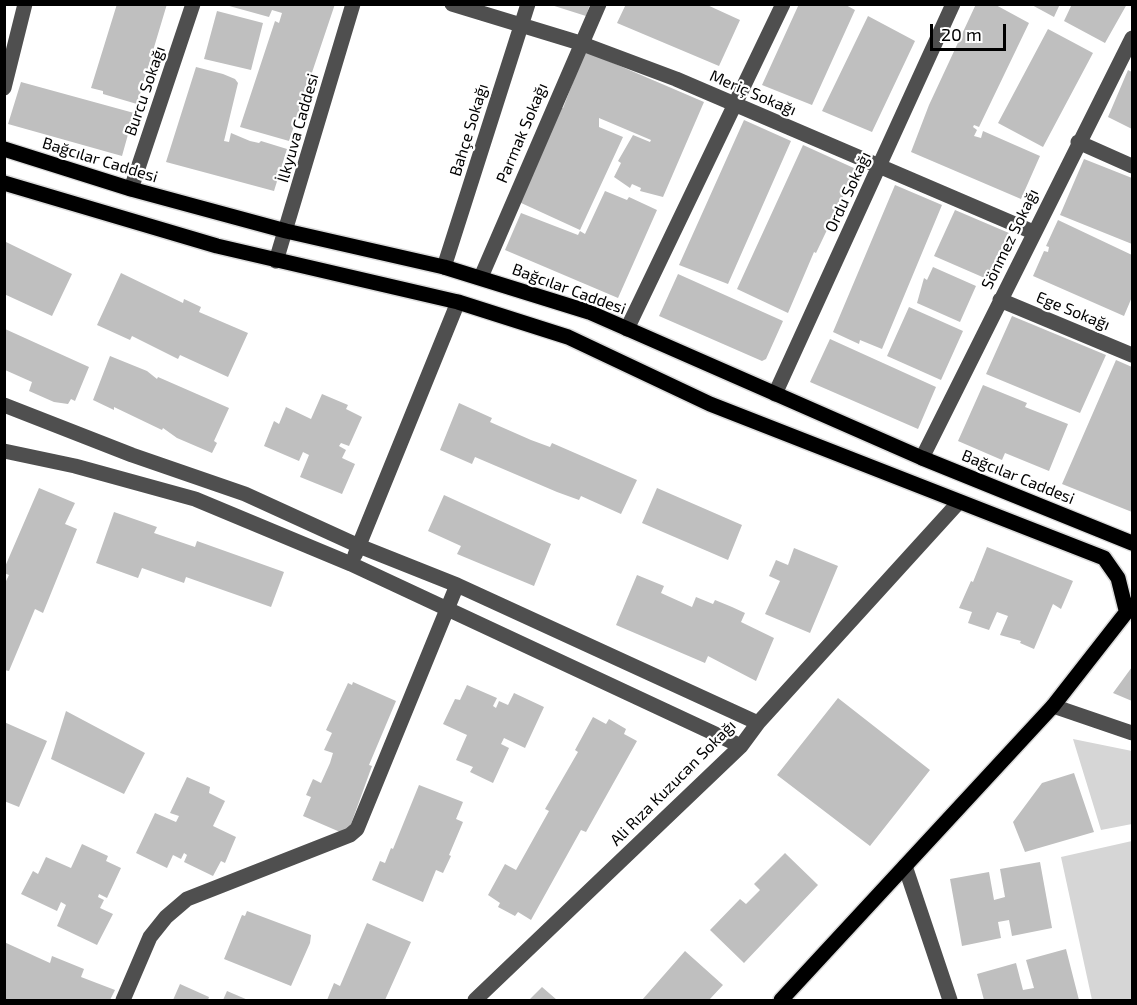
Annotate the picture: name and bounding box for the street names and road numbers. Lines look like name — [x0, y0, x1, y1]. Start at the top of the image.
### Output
street label: Burcu Sokağı — [121, 44, 169, 138]
street label: Meriç Sokağı — [707, 66, 799, 120]
street label: İlkyuva Caddesi — [273, 71, 323, 185]
street label: Parmak Sokağı — [492, 80, 552, 186]
street label: Bahçe Sokağı — [446, 81, 492, 179]
street label: Bağcılar Caddesi — [40, 133, 160, 187]
street label: Ordu Sokağı — [821, 149, 875, 235]
street label: Sönmez Sokağı — [977, 186, 1043, 292]
street label: Bağcılar Caddesi — [509, 259, 629, 319]
street label: Ege Sokağı — [1033, 288, 1113, 334]
street label: Bağcılar Caddesi — [959, 446, 1077, 508]
street label: Ali Rıza Kuzucan Sokağı — [606, 716, 740, 850]

